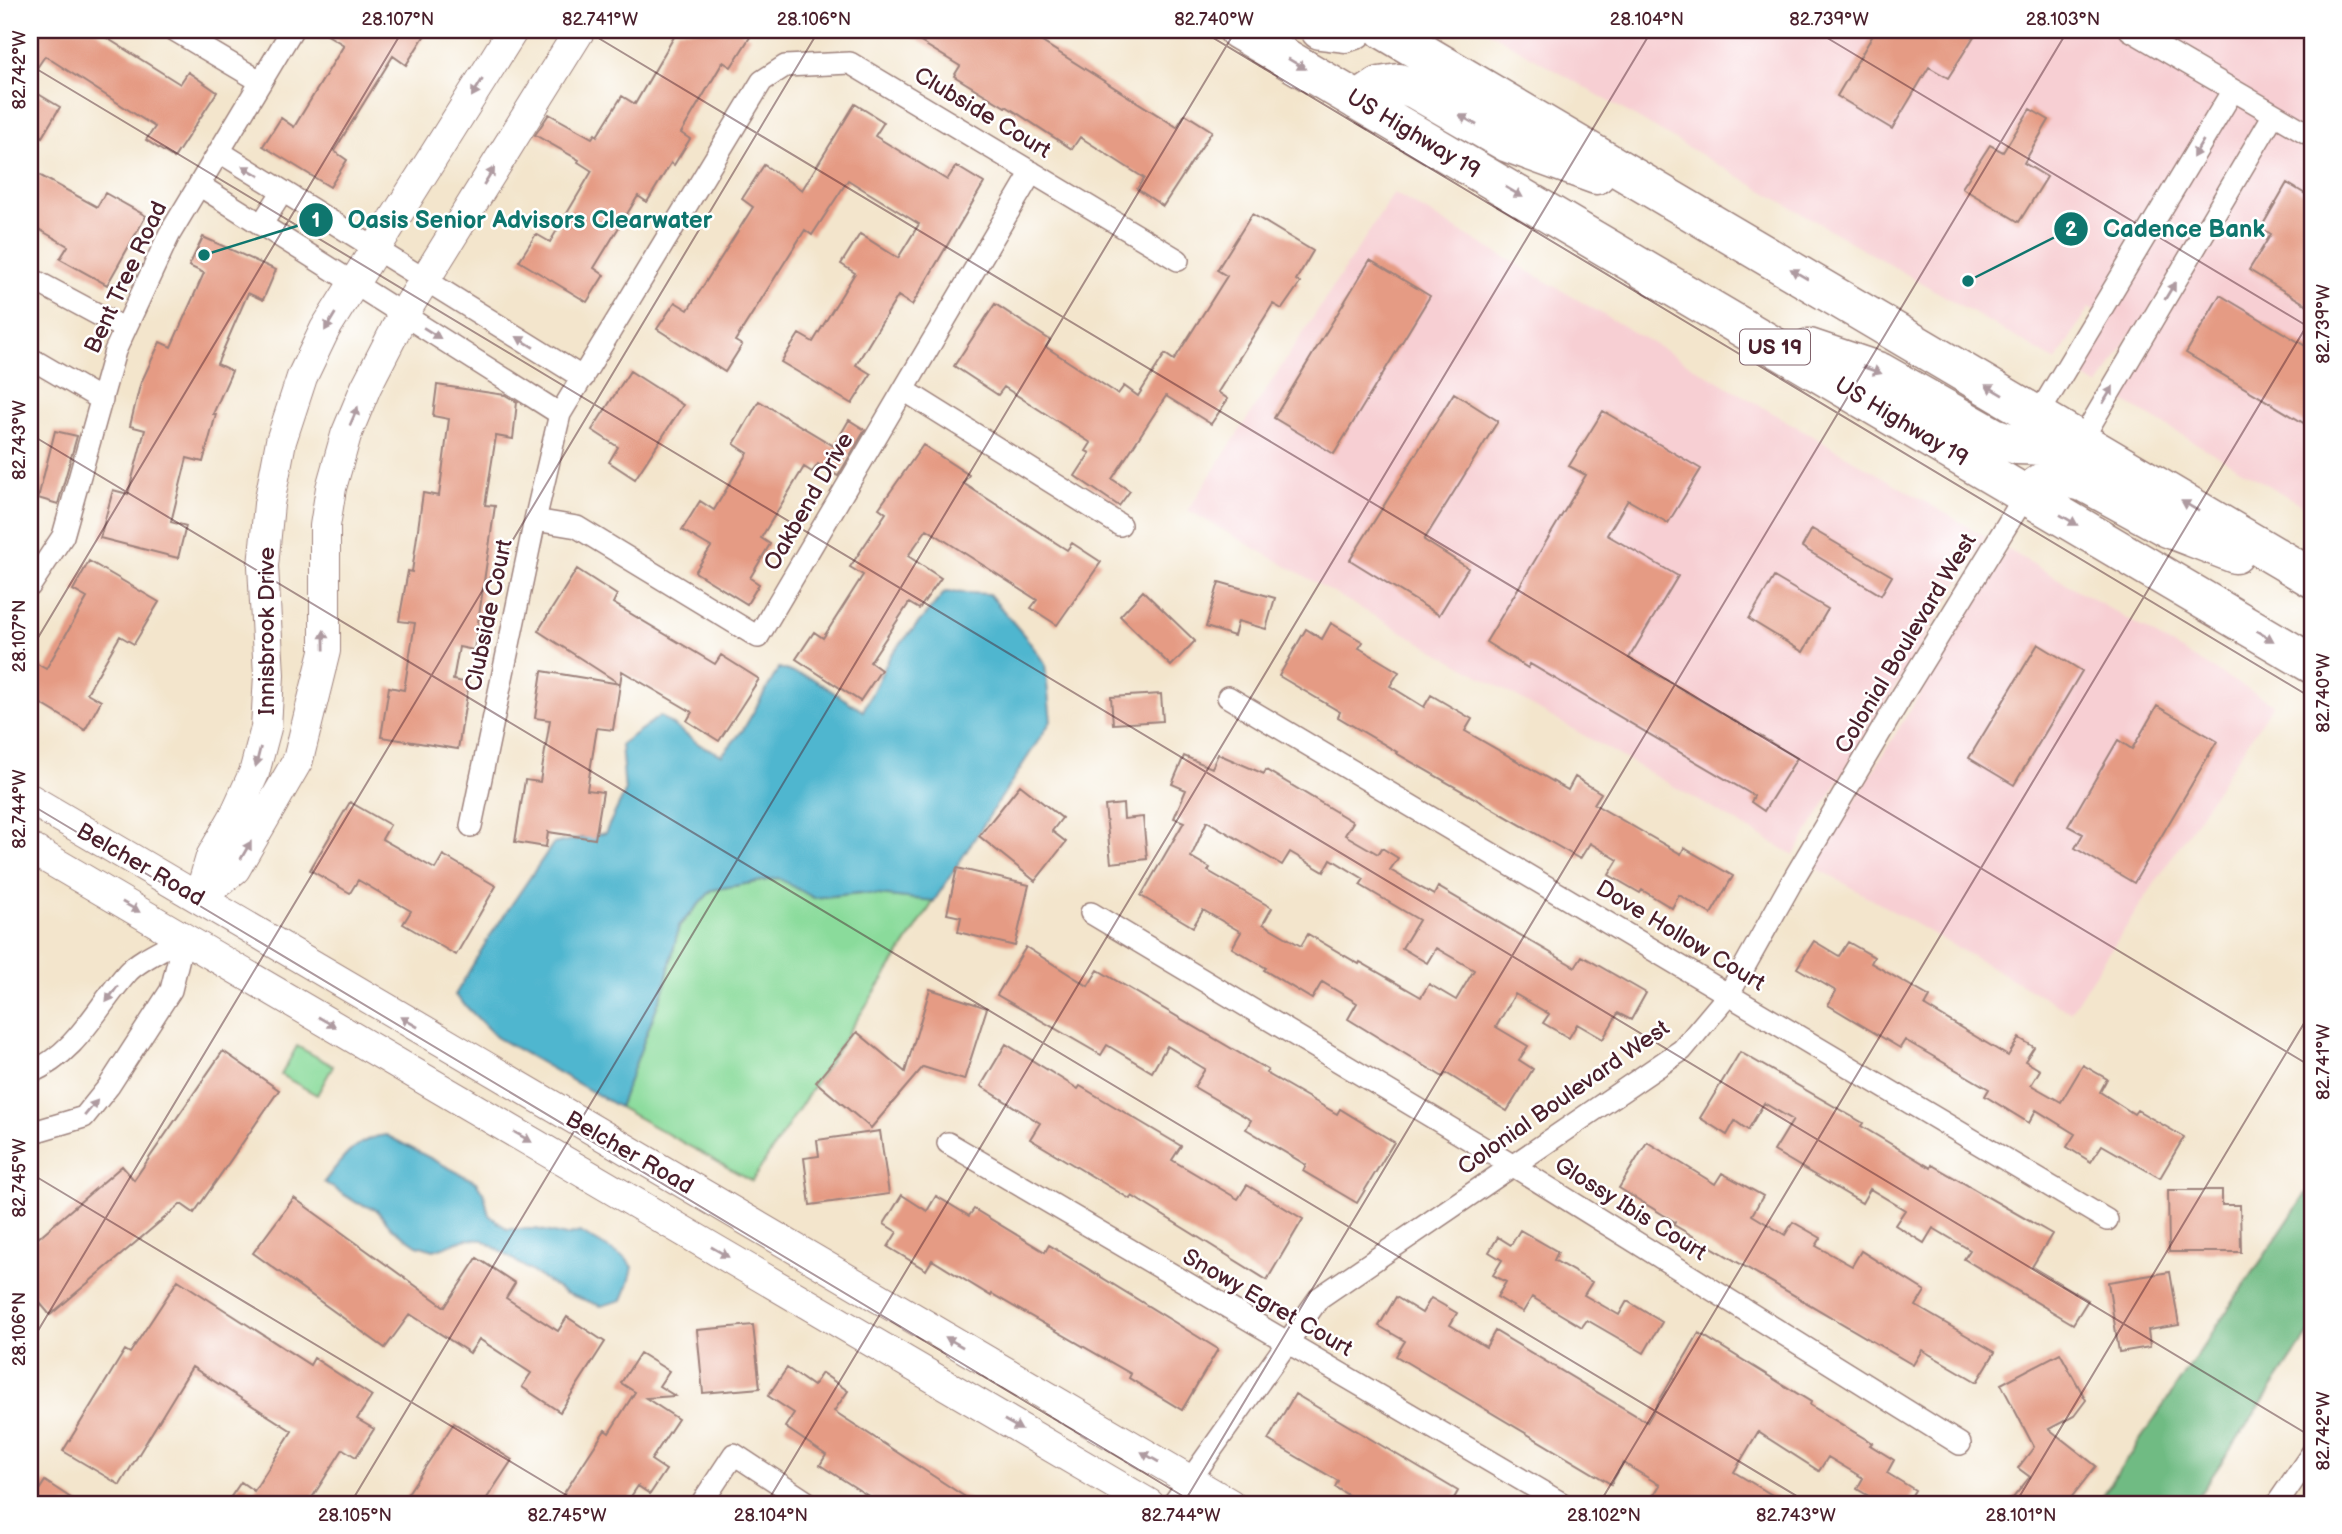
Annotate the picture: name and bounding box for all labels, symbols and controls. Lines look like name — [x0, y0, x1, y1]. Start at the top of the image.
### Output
text: 28.107°N — [362, 9, 434, 30]
text: 82.741°W — [562, 9, 639, 30]
text: 28.106°N — [777, 9, 851, 30]
text: 82.740°W — [1174, 9, 1254, 30]
text: 28.104°N — [1610, 9, 1684, 30]
text: 82.739°W — [1789, 9, 1869, 30]
text: 28.103°N — [2026, 9, 2100, 30]
text: 82.742°W — [9, 30, 30, 110]
one-way arrow — [1288, 58, 1307, 71]
street label: Clubside Court — [909, 61, 1056, 165]
one-way arrow — [470, 78, 483, 97]
street label: US Highway 19 — [1342, 83, 1485, 185]
one-way arrow — [1458, 114, 1478, 126]
one-way arrow — [2192, 139, 2204, 158]
one-way arrow — [242, 165, 261, 178]
one-way arrow — [483, 166, 496, 185]
one-way arrow — [1505, 186, 1524, 199]
street label: Bent Tree Road — [78, 197, 173, 358]
callout: Oasis Senior Advisors Clearwater — [299, 197, 726, 242]
text: Oasis Senior Advisors Clearwater — [348, 206, 713, 235]
callout: Cadence Bank — [2053, 206, 2279, 251]
text: 1 — [312, 208, 320, 233]
text: Cadence Bank — [2103, 215, 2265, 244]
text: 2 — [2065, 217, 2078, 242]
one-way arrow — [1789, 268, 1808, 280]
one-way arrow — [2164, 281, 2176, 300]
text: 82.739°W — [2313, 284, 2334, 364]
one-way arrow — [324, 312, 336, 331]
one-way arrow — [423, 327, 442, 340]
road number: US 19 — [1740, 330, 1810, 364]
one-way arrow — [516, 335, 535, 348]
one-way arrow — [1861, 364, 1882, 375]
street label: US Highway 19 — [1830, 371, 1973, 473]
one-way arrow — [1985, 384, 2004, 396]
one-way arrow — [2102, 386, 2114, 405]
text: 82.743°W — [9, 399, 30, 480]
one-way arrow — [349, 406, 360, 427]
street label: Oakbend Drive — [758, 428, 860, 575]
one-way arrow — [2181, 499, 2200, 512]
one-way arrow — [2059, 513, 2078, 526]
street label: Colonial Boulevard West — [1829, 528, 1983, 759]
street label: Clubside Court — [459, 537, 519, 694]
street label: Innisbrook Drive — [253, 547, 281, 715]
text: 28.107°N — [9, 600, 30, 672]
one-way arrow — [318, 628, 330, 650]
one-way arrow — [2255, 629, 2274, 642]
text: 82.740°W — [2313, 653, 2334, 733]
one-way arrow — [252, 746, 263, 768]
text: 82.744°W — [9, 769, 30, 849]
street label: Belcher Road — [72, 817, 209, 913]
one-way arrow — [240, 840, 252, 860]
street label: Dove Hollow Court — [1591, 874, 1770, 997]
one-way arrow — [121, 901, 140, 913]
one-way arrow — [106, 985, 120, 1003]
street label: Colonial Boulevard West — [1452, 1014, 1675, 1182]
one-way arrow — [318, 1015, 337, 1028]
one-way arrow — [400, 1016, 419, 1029]
text: 82.741°W — [2313, 1023, 2334, 1100]
one-way arrow — [83, 1099, 98, 1116]
street label: Belcher Road — [561, 1105, 698, 1201]
one-way arrow — [514, 1131, 533, 1143]
text: 82.745°W — [9, 1138, 30, 1218]
street label: Glossy Ibis Court — [1549, 1151, 1712, 1267]
street label: Snowy Egret Court — [1177, 1243, 1358, 1363]
one-way arrow — [710, 1246, 729, 1258]
text: 28.106°N — [9, 1292, 30, 1366]
one-way arrow — [945, 1336, 964, 1349]
text: 82.742°W — [2313, 1391, 2334, 1471]
one-way arrow — [1004, 1418, 1023, 1431]
one-way arrow — [1141, 1451, 1160, 1464]
text: 28.105°N — [318, 1505, 392, 1526]
text: 82.745°W — [527, 1505, 607, 1526]
text: 28.104°N — [734, 1505, 808, 1526]
text: 82.744°W — [1141, 1505, 1221, 1526]
text: 28.102°N — [1567, 1505, 1641, 1526]
text: 82.743°W — [1756, 1505, 1837, 1526]
text: 28.101°N — [1986, 1505, 2056, 1526]

